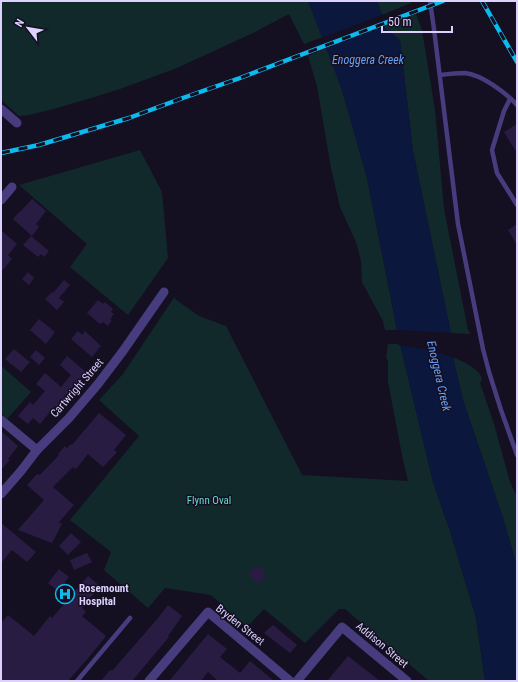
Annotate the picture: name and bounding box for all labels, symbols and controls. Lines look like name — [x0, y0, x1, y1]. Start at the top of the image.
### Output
north arrow — [8, 8, 48, 48]
scale bar — [382, 8, 452, 34]
text: 50 m — [388, 15, 412, 29]
text: N — [13, 17, 27, 29]
water label: Enoggera Creek — [332, 53, 405, 67]
water label: Enoggera Creek — [424, 339, 454, 413]
street label: Cartwright Street — [48, 356, 106, 420]
park label: Flynn Oval — [187, 494, 231, 507]
place label: Rosemount Hospital — [79, 582, 129, 608]
hospital icon: Rosemount Hospital — [54, 583, 76, 605]
street label: Bryden Street — [213, 602, 267, 648]
street label: Addison Street — [353, 619, 411, 671]

